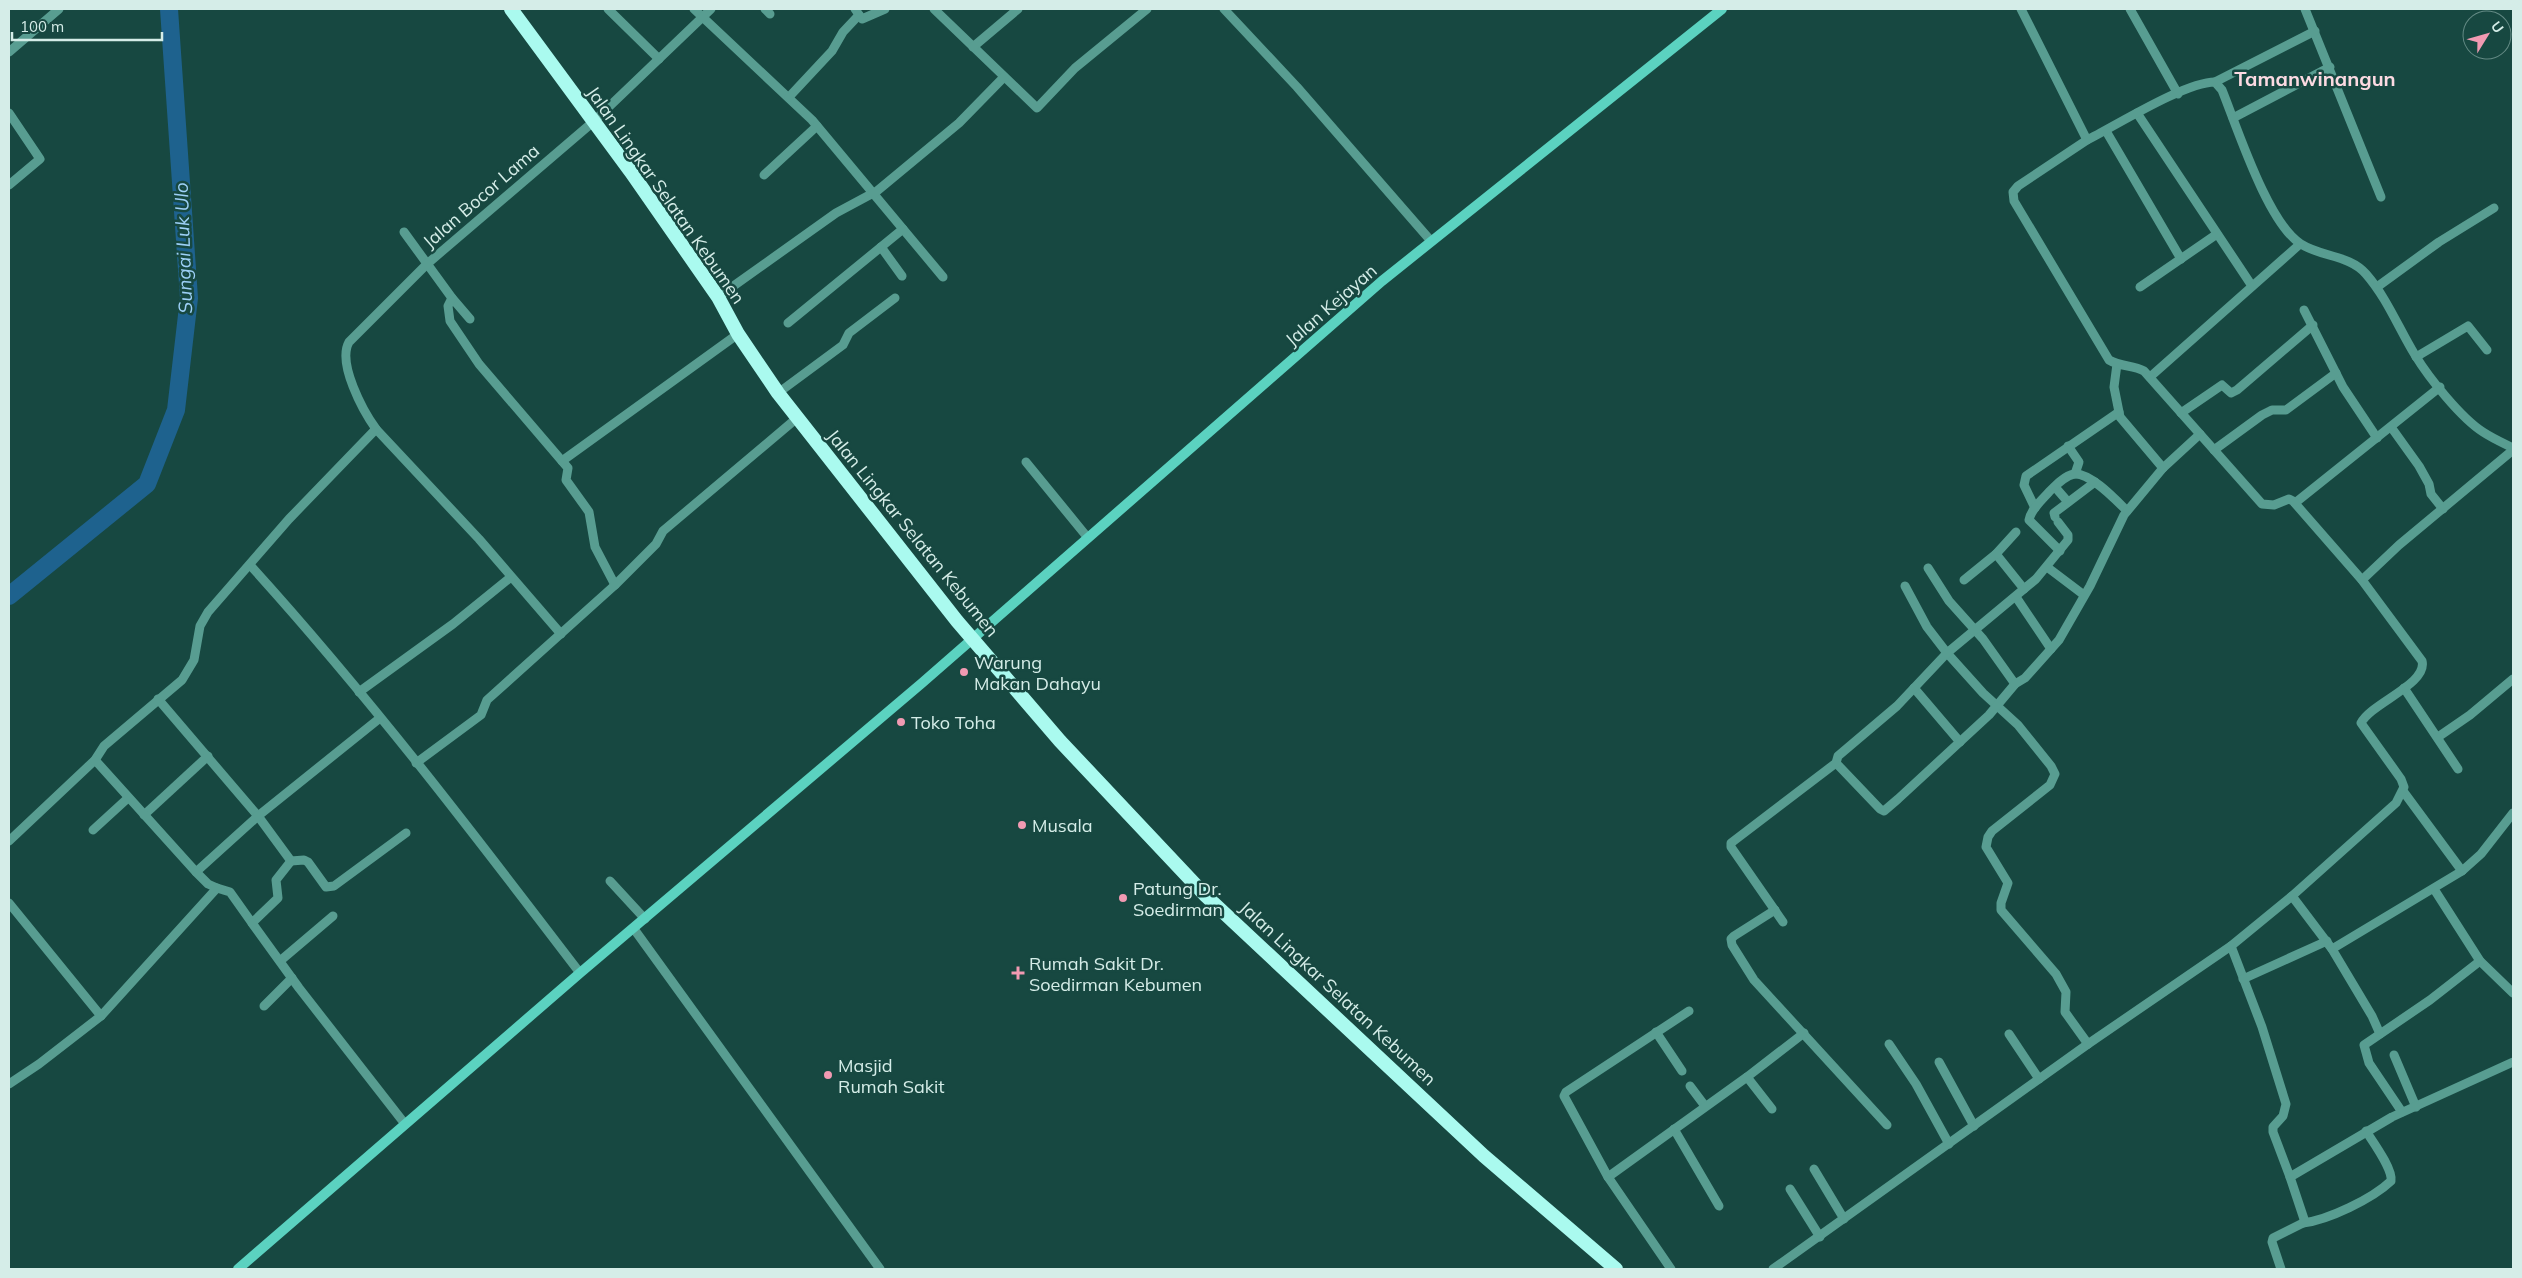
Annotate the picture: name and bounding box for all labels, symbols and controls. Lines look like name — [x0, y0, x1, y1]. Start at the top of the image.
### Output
scale bar — [12, 10, 162, 42]
north arrow — [2462, 10, 2512, 60]
text: 100 m — [20, 17, 64, 36]
text: U — [2487, 18, 2508, 37]
district label: Tamanwinangun — [2234, 66, 2396, 91]
street label: Jalan Lingkar Selatan Kebumen — [582, 82, 750, 308]
street label: Jalan Bocor Lama — [418, 139, 544, 253]
water label: Sungai Luk Ulo — [169, 182, 197, 314]
street label: Jalan Kejayan — [1281, 259, 1381, 351]
street label: Jalan Lingkar Selatan Kebumen — [822, 425, 1004, 641]
place label: Warung Makan Dahayu — [974, 651, 1101, 695]
marker: Warung Makan Dahayu — [958, 666, 970, 678]
place label: Toko Toha — [911, 711, 996, 734]
marker: Toko Toha — [895, 716, 907, 728]
place label: Musala — [1032, 814, 1093, 837]
marker: Musala — [1016, 819, 1028, 831]
place label: Patung Dr. Soedirman — [1133, 877, 1223, 921]
marker: Patung Dr. Soedirman — [1117, 892, 1129, 904]
street label: Jalan Lingkar Selatan Kebumen — [1235, 896, 1441, 1090]
place label: Rumah Sakit Dr. Soedirman Kebumen — [1029, 952, 1202, 996]
marker: Rumah Sakit Dr. Soedirman Kebumen — [1011, 966, 1025, 980]
place label: Masjid Rumah Sakit — [838, 1054, 945, 1098]
marker: Masjid Rumah Sakit — [822, 1069, 834, 1081]

